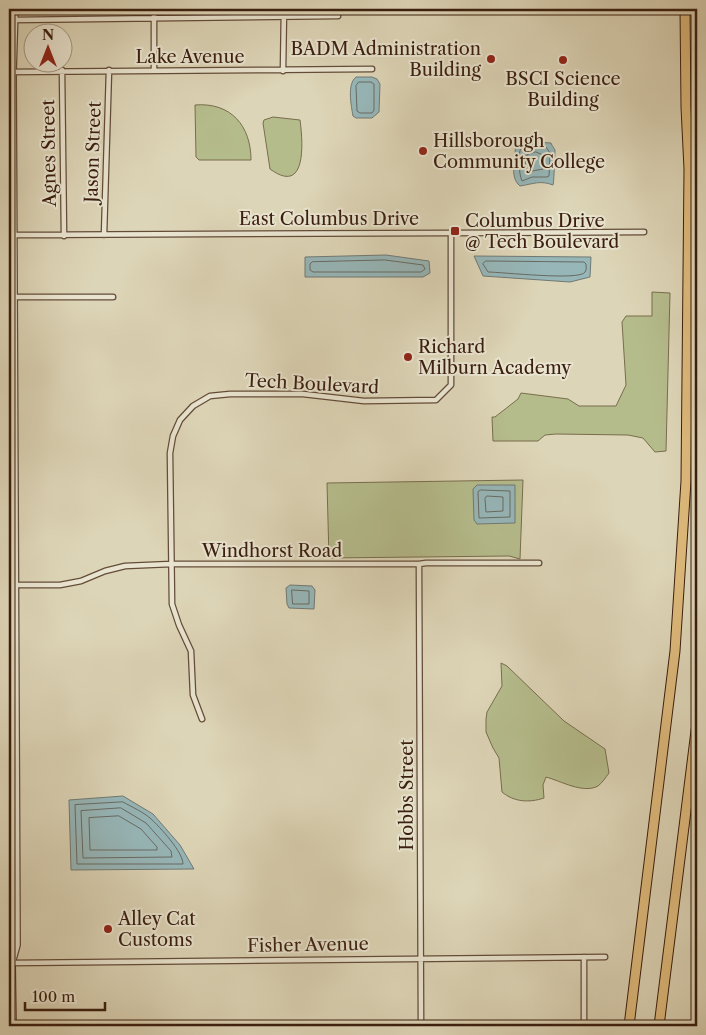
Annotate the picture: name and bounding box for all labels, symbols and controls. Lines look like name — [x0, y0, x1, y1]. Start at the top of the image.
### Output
north arrow — [22, 22, 72, 72]
text: N — [42, 26, 54, 44]
place label: BADM Administration Building — [291, 38, 481, 81]
street label: Lake Avenue — [135, 46, 245, 68]
marker: BADM Administration Building — [485, 53, 497, 65]
marker: BSCI Science Building — [557, 54, 569, 66]
place label: BSCI Science Building — [505, 68, 621, 111]
street label: Agnes Street — [37, 98, 61, 208]
street label: Jason Street — [80, 100, 106, 206]
place label: Hillsborough Community College — [433, 130, 605, 173]
marker: Hillsborough Community College — [417, 145, 429, 157]
street label: East Columbus Drive — [239, 208, 419, 230]
place label: Columbus Drive @ Tech Boulevard — [465, 210, 619, 253]
marker: Columbus Drive @ Tech Boulevard — [449, 225, 461, 237]
place label: Richard Milburn Academy — [418, 336, 572, 379]
marker: Richard Milburn Academy — [402, 351, 414, 363]
street label: Tech Boulevard — [244, 370, 380, 398]
street label: Windhorst Road — [201, 540, 342, 562]
street label: Hobbs Street — [396, 739, 418, 851]
place label: Alley Cat Customs — [117, 908, 196, 951]
marker: Alley Cat Customs — [102, 923, 114, 935]
street label: Fisher Avenue — [247, 933, 369, 957]
scale bar — [25, 980, 105, 1012]
text: 100 m — [32, 987, 75, 1006]

